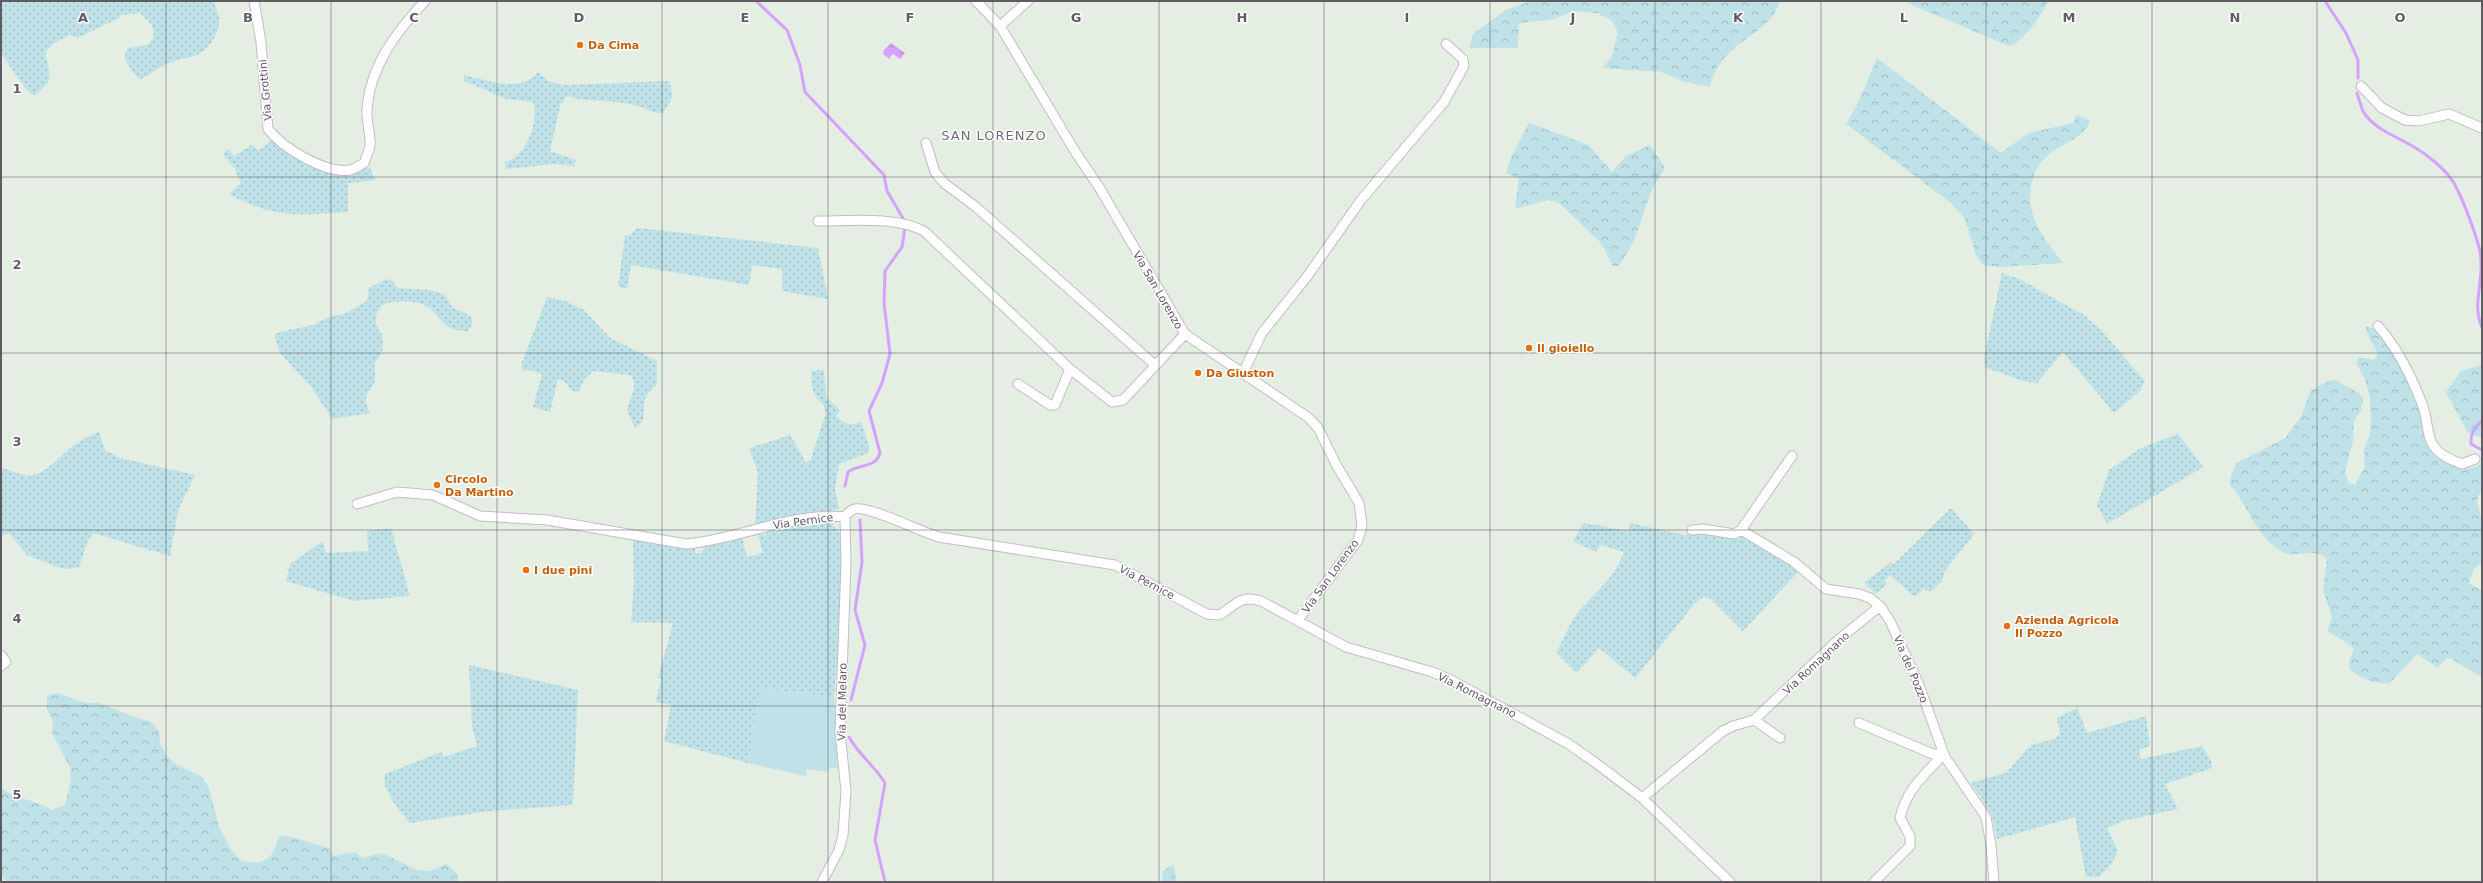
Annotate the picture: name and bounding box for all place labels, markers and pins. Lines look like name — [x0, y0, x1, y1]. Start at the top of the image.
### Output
place label: Da Cima — [588, 39, 639, 52]
marker: Da Cima — [575, 40, 585, 50]
place label: Il gioiello — [1537, 342, 1595, 355]
marker: Il gioiello — [1524, 343, 1534, 353]
place label: Da Giuston — [1206, 367, 1274, 380]
marker: Da Giuston — [1193, 368, 1203, 378]
place label: Circolo Da Martino — [445, 473, 514, 499]
marker: Circolo Da Martino — [432, 480, 442, 490]
place label: I due pini — [534, 564, 592, 577]
marker: I due pini — [521, 565, 531, 575]
place label: Azienda Agricola Il Pozzo — [2015, 614, 2119, 640]
marker: Azienda Agricola Il Pozzo — [2002, 621, 2012, 631]

